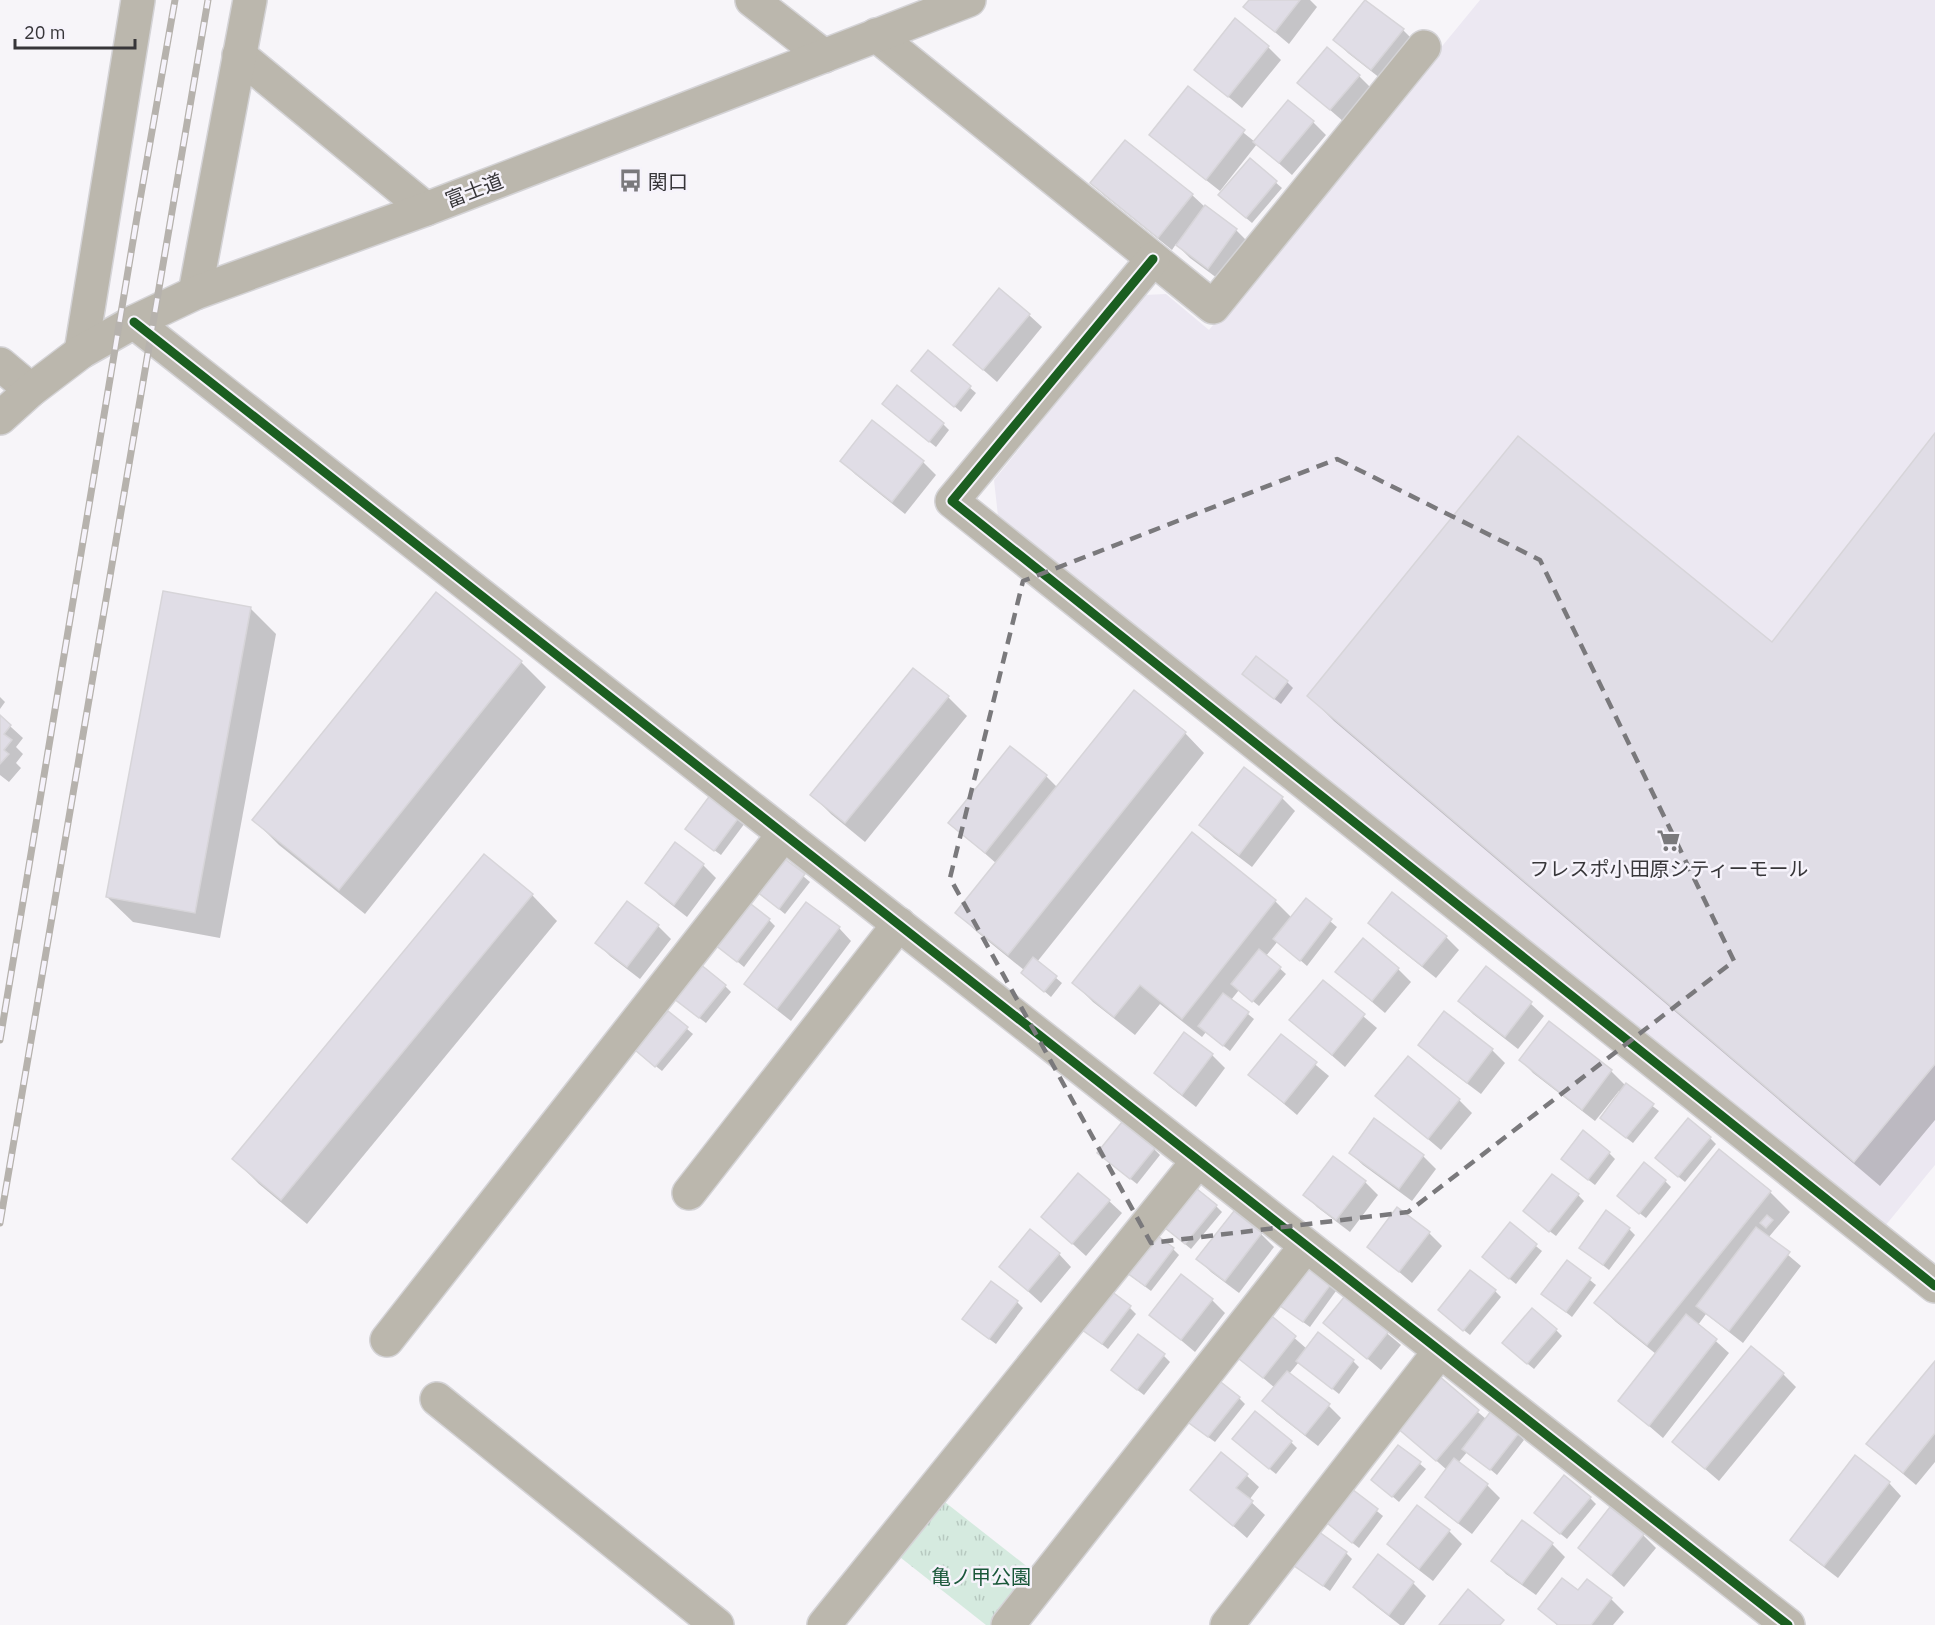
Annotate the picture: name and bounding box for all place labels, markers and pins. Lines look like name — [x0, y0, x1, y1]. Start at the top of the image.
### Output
bus stop icon: 関口 — [617, 168, 643, 194]
place label: 関口 — [648, 168, 688, 195]
supermarket icon: フレスポ小田原シティーモール — [1656, 827, 1682, 853]
place label: フレスポ小田原シティーモール — [1530, 855, 1808, 882]

